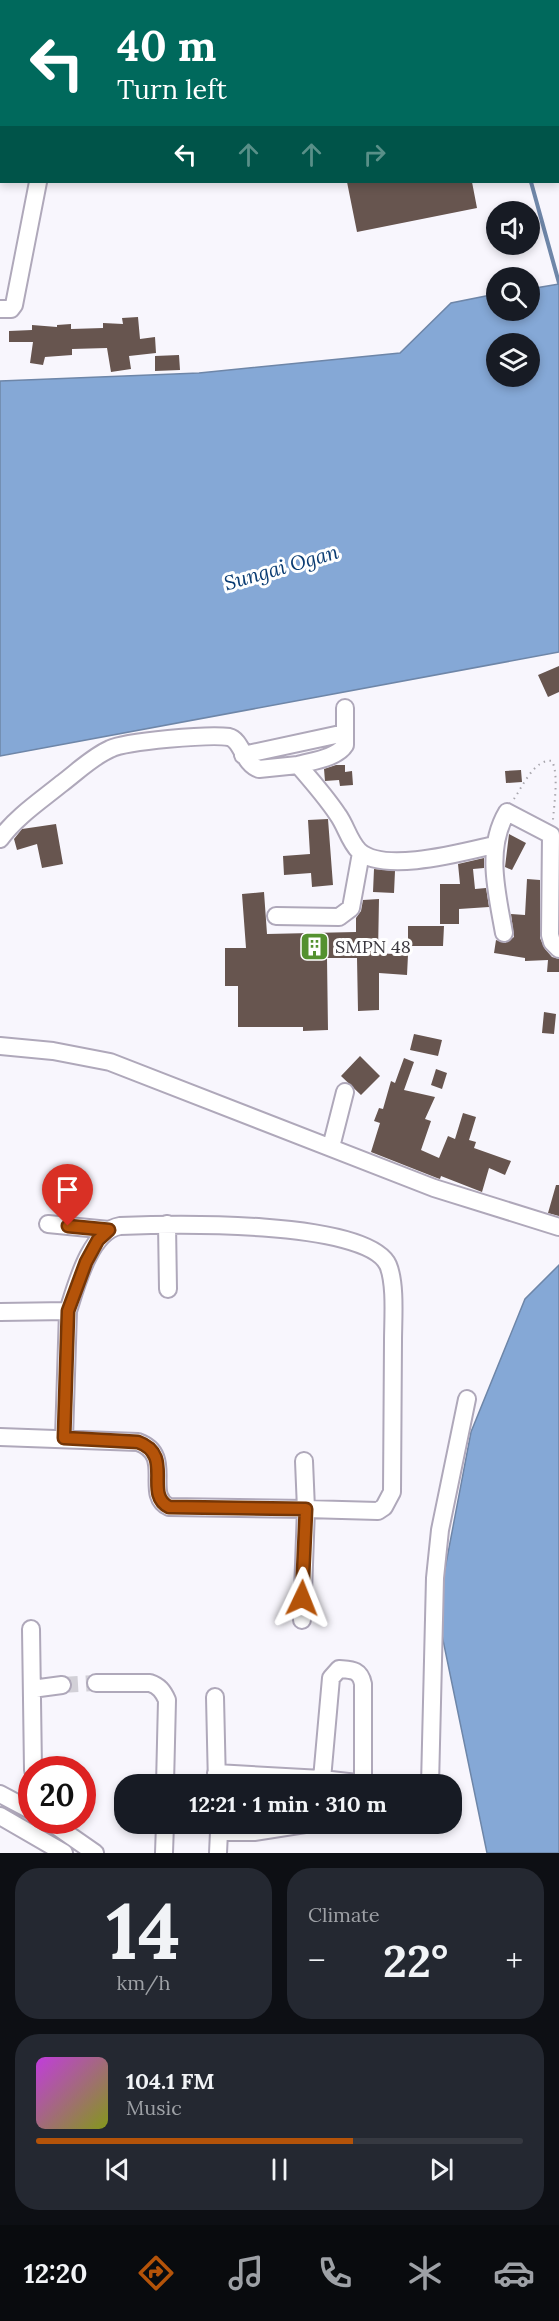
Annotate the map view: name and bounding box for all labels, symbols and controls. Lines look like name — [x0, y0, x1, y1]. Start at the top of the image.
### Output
text: 40 m — [117, 19, 216, 73]
icon: left — [18, 24, 96, 102]
text: Turn left — [117, 72, 227, 106]
icon: left — [169, 138, 202, 171]
icon: ahead — [232, 138, 265, 171]
icon: ahead — [295, 138, 328, 171]
icon: right — [358, 138, 391, 171]
map controls — [486, 201, 540, 387]
button: sound — [486, 201, 540, 255]
button: search — [486, 267, 540, 321]
button: layers — [486, 333, 540, 387]
water label: Sungai Ogan — [221, 539, 342, 595]
building icon: SMPN 48 — [298, 930, 330, 962]
place label: SMPN 48 — [335, 935, 411, 958]
pin — [42, 1164, 93, 1226]
icon: arrive — [51, 1173, 84, 1206]
position arrow — [270, 1566, 334, 1630]
speed limit sign: 20 — [18, 1756, 96, 1834]
text: 12:21 · 1 min · 310 m — [189, 1790, 387, 1818]
text: 14 — [106, 1881, 181, 1980]
text: Climate — [308, 1902, 380, 1927]
text: 22° — [383, 1932, 448, 1989]
text: − — [308, 1939, 326, 1981]
text: + — [505, 1939, 523, 1981]
text: km/h — [116, 1970, 171, 1995]
text: 104.1 FM — [126, 2067, 215, 2095]
text: Music — [126, 2095, 182, 2120]
icon: previous — [101, 2153, 134, 2186]
icon: pause — [263, 2153, 296, 2186]
icon: next — [425, 2153, 458, 2186]
icon: directions — [135, 2252, 177, 2294]
icon: music — [225, 2252, 267, 2294]
icon: phone — [314, 2252, 356, 2294]
icon: climate — [404, 2252, 446, 2294]
icon: car — [493, 2252, 535, 2294]
text: 12:20 — [24, 2256, 87, 2290]

